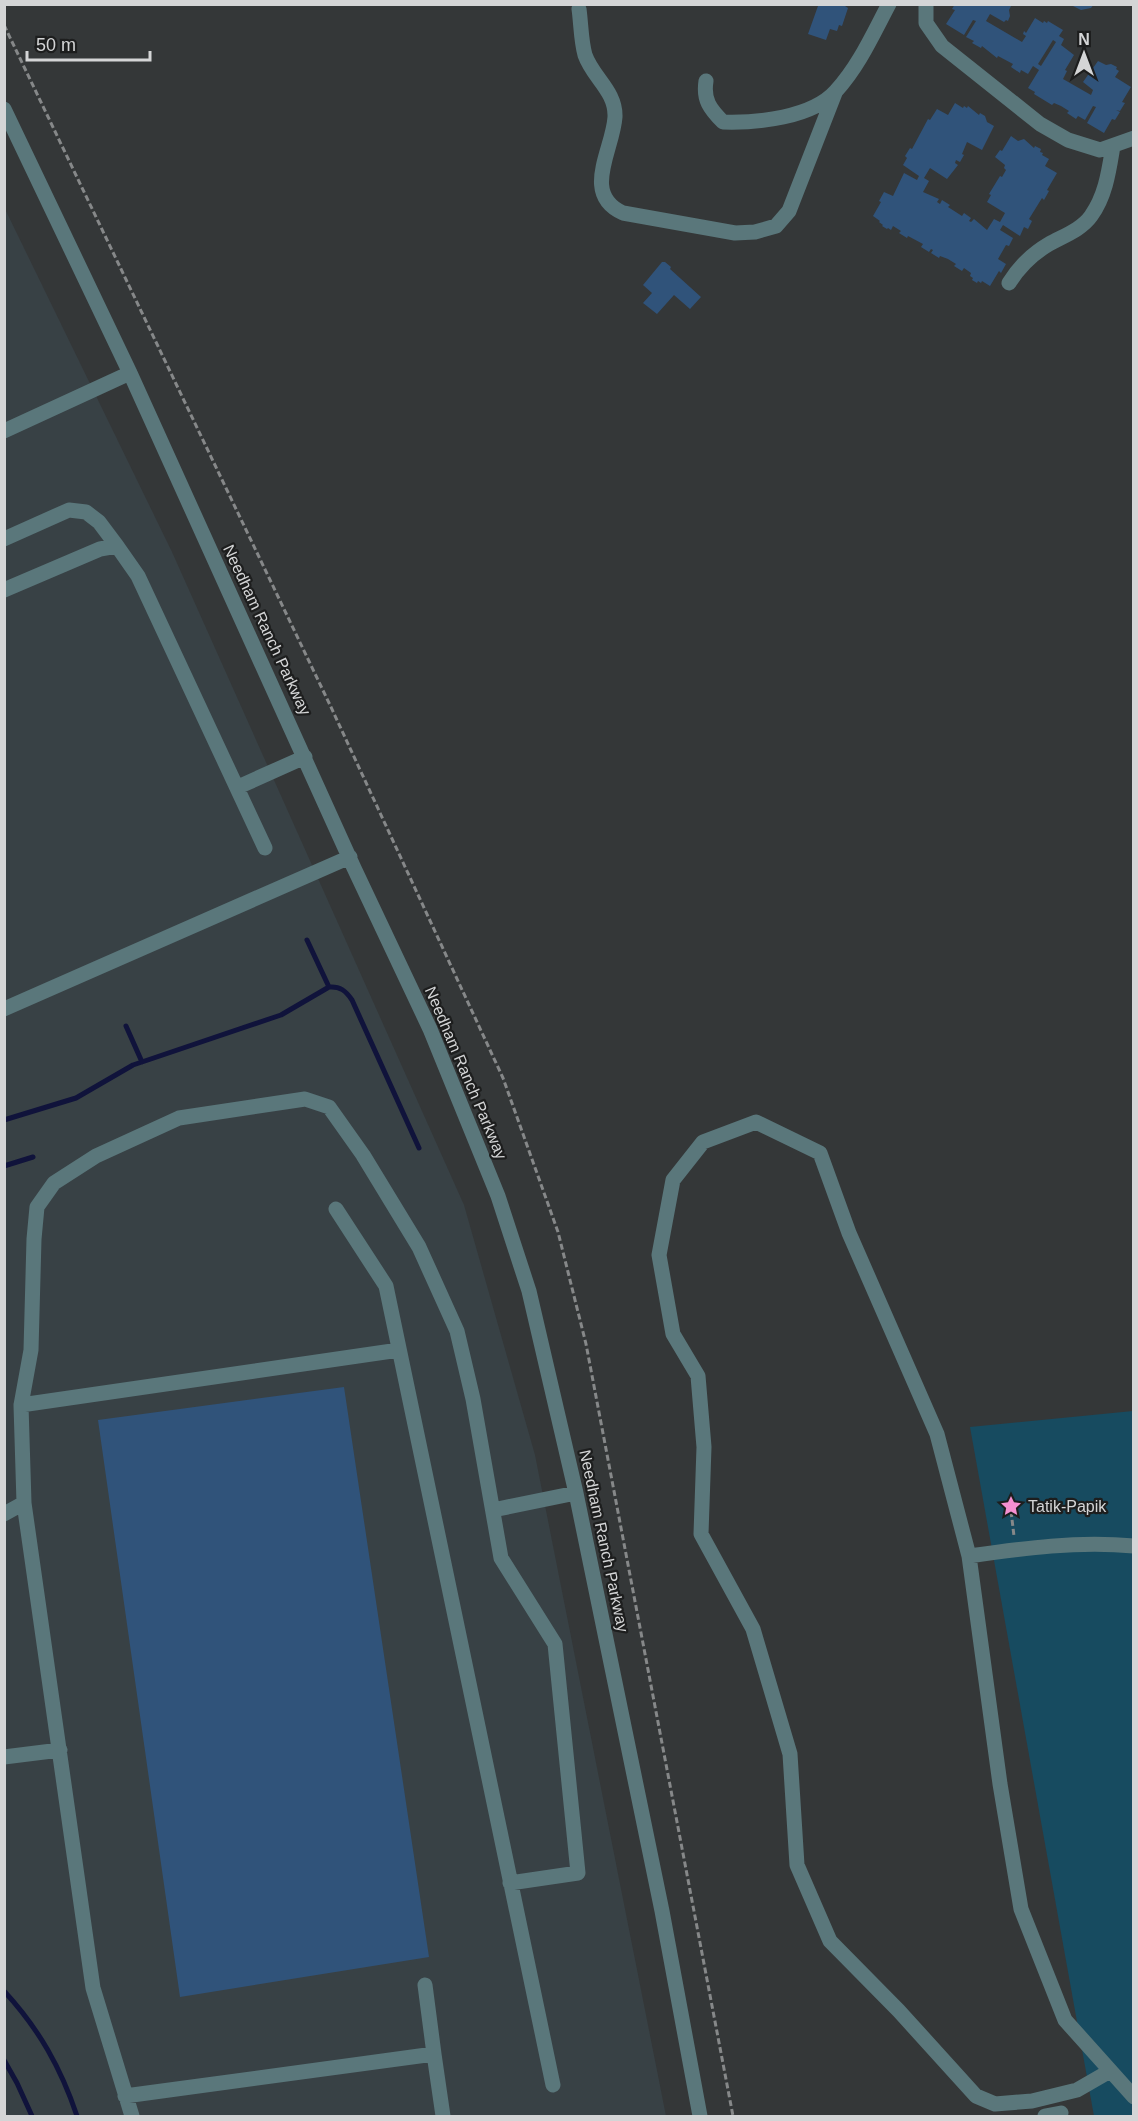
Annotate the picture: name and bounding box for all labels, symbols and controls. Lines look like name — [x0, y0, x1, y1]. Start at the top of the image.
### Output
scale bar — [27, 24, 150, 62]
north arrow — [1054, 24, 1114, 84]
text: N — [1078, 31, 1090, 48]
text: 50 m — [36, 35, 76, 55]
street label: Needham Ranch Parkway — [220, 542, 314, 718]
street label: Needham Ranch Parkway — [422, 984, 510, 1162]
street label: Needham Ranch Parkway — [576, 1448, 632, 1634]
place icon: Tatik-Papik — [999, 1494, 1023, 1518]
place label: Tatik-Papik — [1028, 1498, 1107, 1515]

